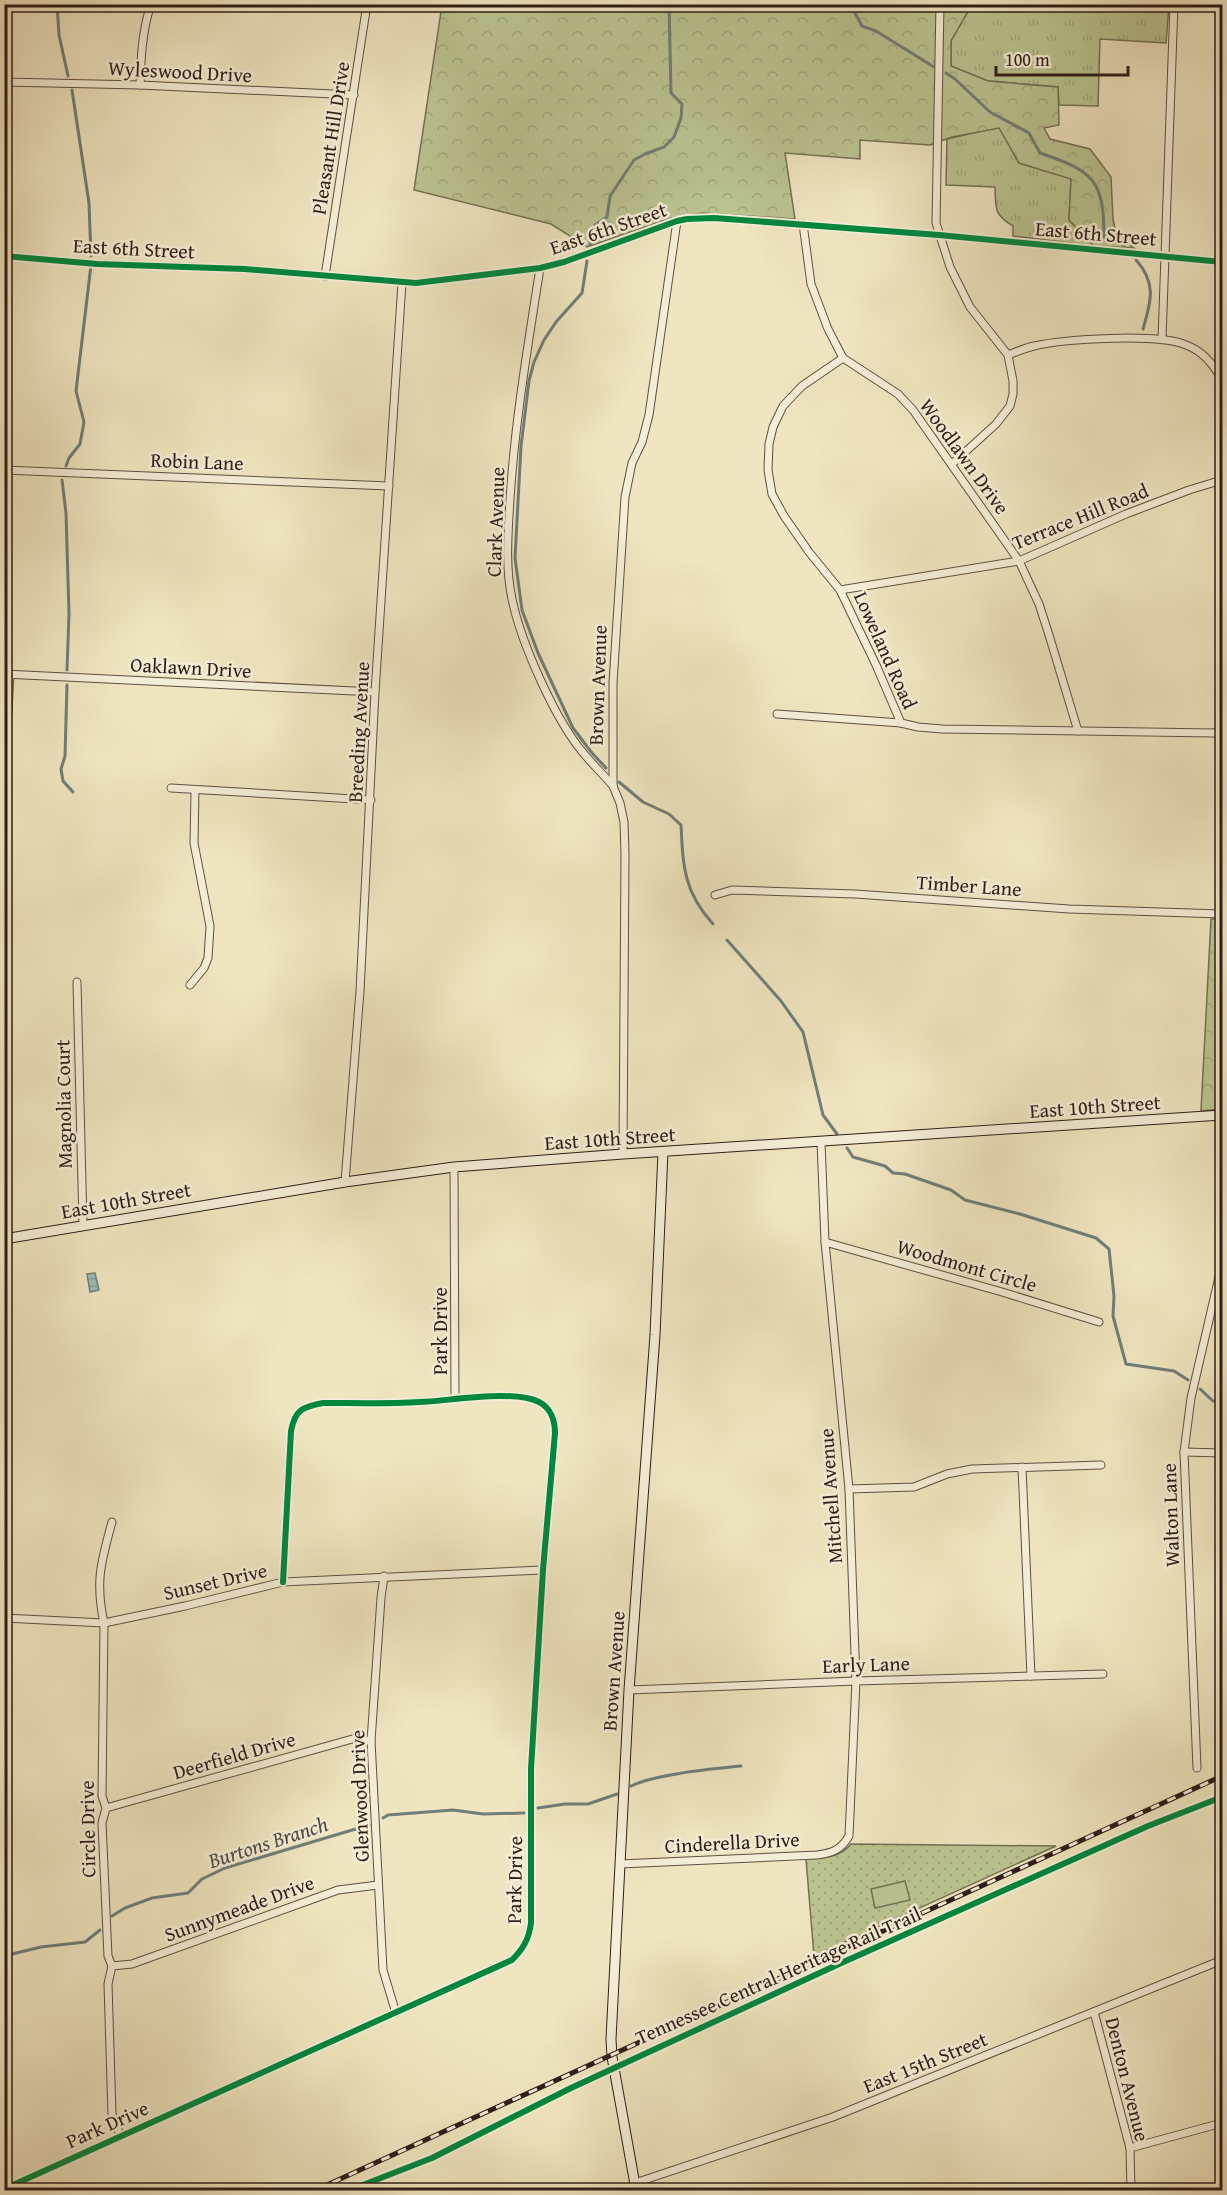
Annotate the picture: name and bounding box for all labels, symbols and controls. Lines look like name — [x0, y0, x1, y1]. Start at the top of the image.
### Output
scale bar — [996, 39, 1128, 77]
text: 100 m — [1005, 46, 1050, 73]
street label: Wyleswood Drive — [107, 53, 253, 89]
street label: Pleasant Hill Drive — [304, 59, 356, 217]
street label: East 6th Street — [546, 194, 670, 262]
street label: East 6th Street — [1034, 213, 1158, 253]
street label: East 6th Street — [72, 230, 196, 266]
street label: Woodlawn Drive — [913, 392, 1017, 520]
street label: Robin Lane — [150, 445, 244, 477]
street label: Clark Avenue — [479, 466, 511, 578]
street label: Terrace Hill Road — [1008, 475, 1153, 557]
street label: Loweland Road — [847, 587, 925, 714]
street label: Brown Avenue — [580, 624, 614, 746]
street label: Oaklawn Drive — [130, 649, 252, 685]
street label: Breeding Avenue — [340, 661, 376, 803]
street label: Timber Lane — [915, 867, 1023, 903]
street label: Magnolia Court — [47, 1039, 79, 1169]
street label: East 10th Street — [1028, 1087, 1162, 1125]
street label: East 10th Street — [543, 1119, 677, 1157]
street label: East 10th Street — [59, 1174, 193, 1226]
street label: Woodmont Circle — [894, 1231, 1040, 1299]
street label: Park Drive — [425, 1287, 454, 1375]
street label: Mitchell Avenue — [811, 1427, 849, 1565]
street label: Walton Lane — [1154, 1463, 1186, 1567]
street label: Sunset Drive — [160, 1555, 270, 1607]
street label: Brown Avenue — [594, 1610, 632, 1732]
street label: Early Lane — [822, 1648, 910, 1680]
street label: Deerfield Drive — [169, 1724, 299, 1786]
street label: Glenwood Drive — [342, 1729, 376, 1863]
street label: Circle Drive — [72, 1780, 102, 1878]
water label: Burtons Branch — [203, 1808, 332, 1876]
street label: Cinderella Drive — [664, 1824, 800, 1860]
street label: Park Drive — [499, 1836, 529, 1924]
street label: Sunnymeade Drive — [160, 1867, 318, 1949]
street label: Tennessee Central Heritage Rail Trail — [630, 1899, 926, 2051]
street label: Denton Avenue — [1099, 2014, 1157, 2144]
street label: East 15th Street — [859, 2024, 991, 2100]
street label: Park Drive — [61, 2093, 153, 2155]

